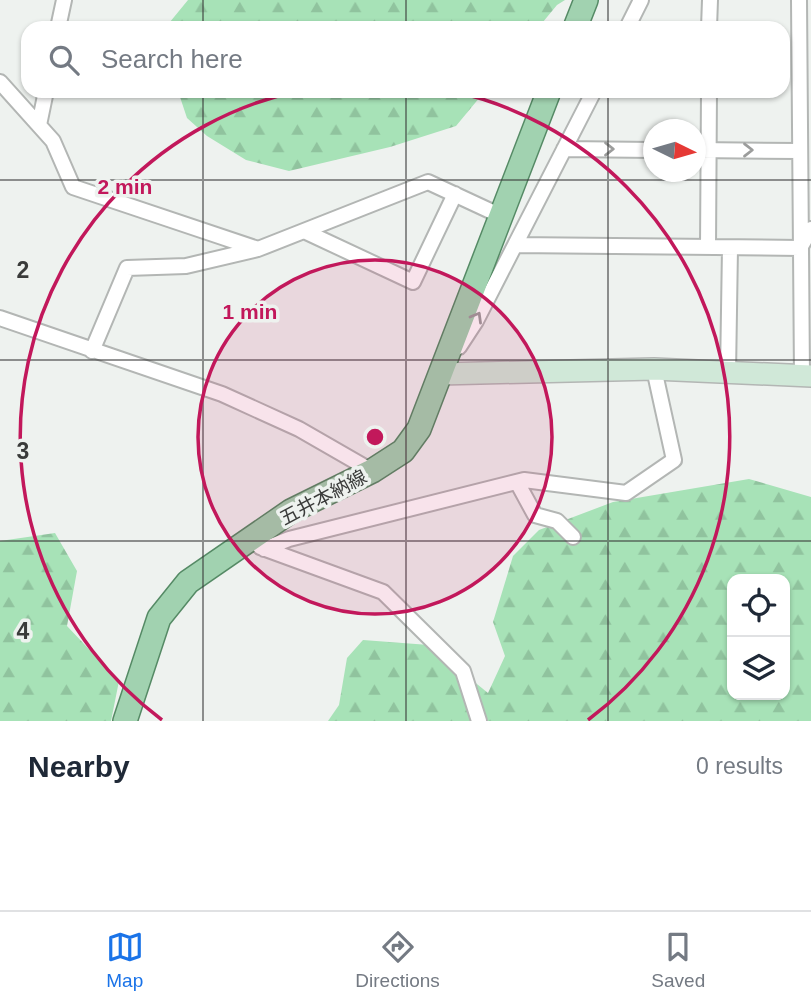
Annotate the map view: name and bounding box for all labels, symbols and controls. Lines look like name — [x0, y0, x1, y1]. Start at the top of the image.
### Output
search box — [21, 21, 790, 98]
icon: search — [45, 41, 83, 79]
text: Search here — [101, 44, 243, 74]
north arrow — [643, 119, 706, 182]
one-way arrow — [604, 142, 615, 157]
one-way arrow — [743, 142, 753, 158]
text: 2 min — [98, 175, 152, 198]
text: 2 — [17, 257, 29, 283]
text: 1 min — [223, 300, 277, 323]
one-way arrow — [469, 312, 482, 325]
centre of rings — [363, 425, 387, 449]
text: 3 — [17, 438, 29, 464]
street label: 五井本納線 — [276, 466, 370, 529]
map controls — [727, 574, 790, 700]
button: locate — [727, 574, 790, 637]
text: 4 — [17, 618, 30, 644]
button: layers — [727, 637, 790, 700]
text: Nearby — [28, 750, 130, 783]
text: 0 results — [696, 753, 783, 779]
tab: Map — [106, 928, 144, 992]
tab: Directions — [355, 928, 440, 992]
tab: Saved — [651, 928, 705, 992]

